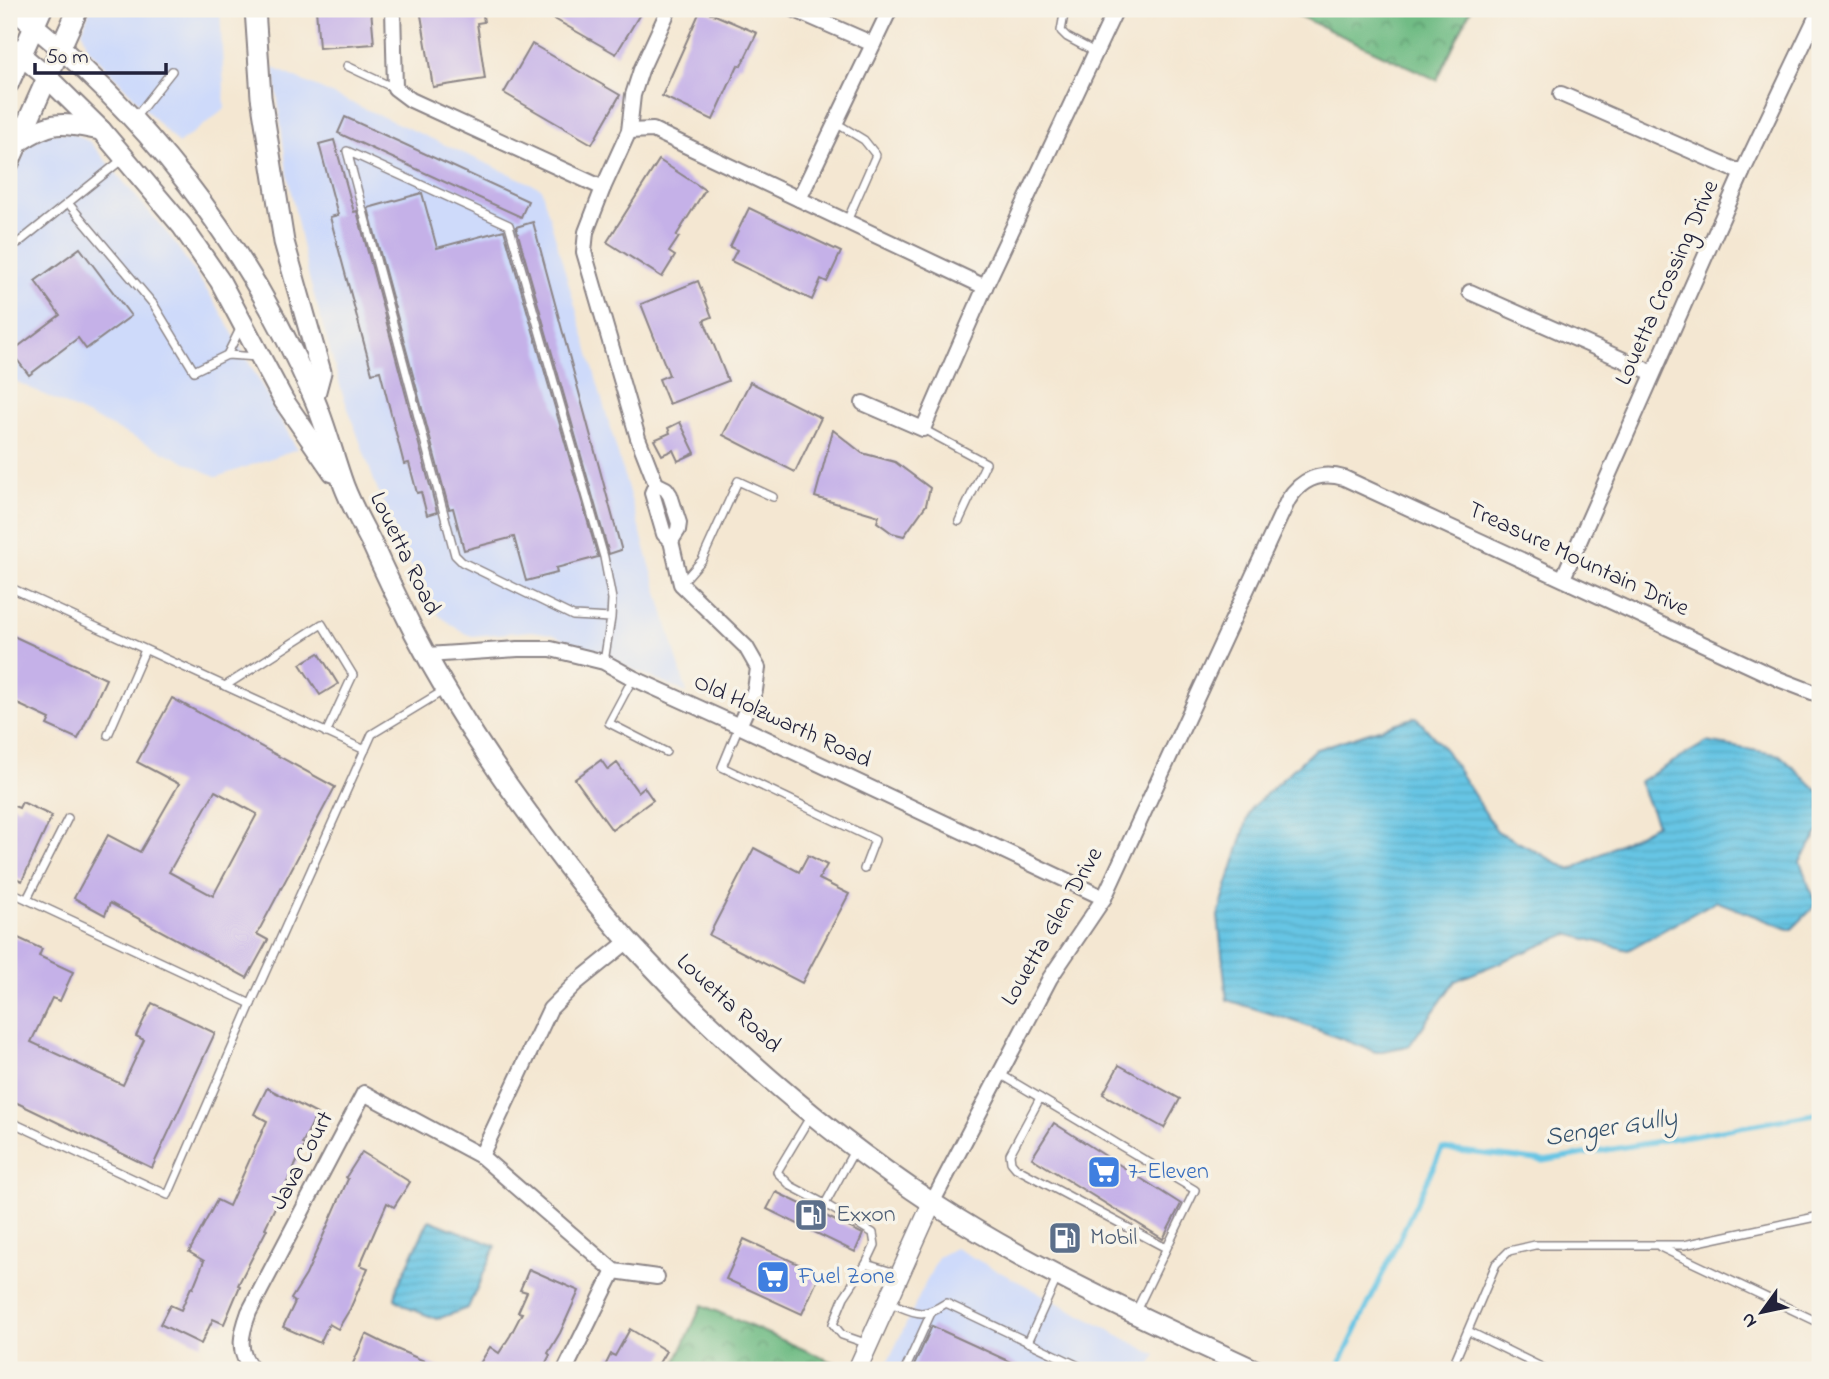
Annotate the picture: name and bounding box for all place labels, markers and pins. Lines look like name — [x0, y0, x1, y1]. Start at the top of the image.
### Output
supermarket icon: 7-Eleven — [1085, 1153, 1123, 1191]
place label: 7-Eleven — [1128, 1155, 1209, 1190]
fuel station icon: Exxon — [792, 1196, 830, 1234]
place label: Exxon — [836, 1198, 896, 1233]
fuel station icon: Mobil — [1046, 1219, 1084, 1257]
place label: Mobil — [1090, 1221, 1137, 1256]
supermarket icon: Fuel Zone — [754, 1258, 792, 1296]
place label: Fuel Zone — [797, 1260, 895, 1295]

